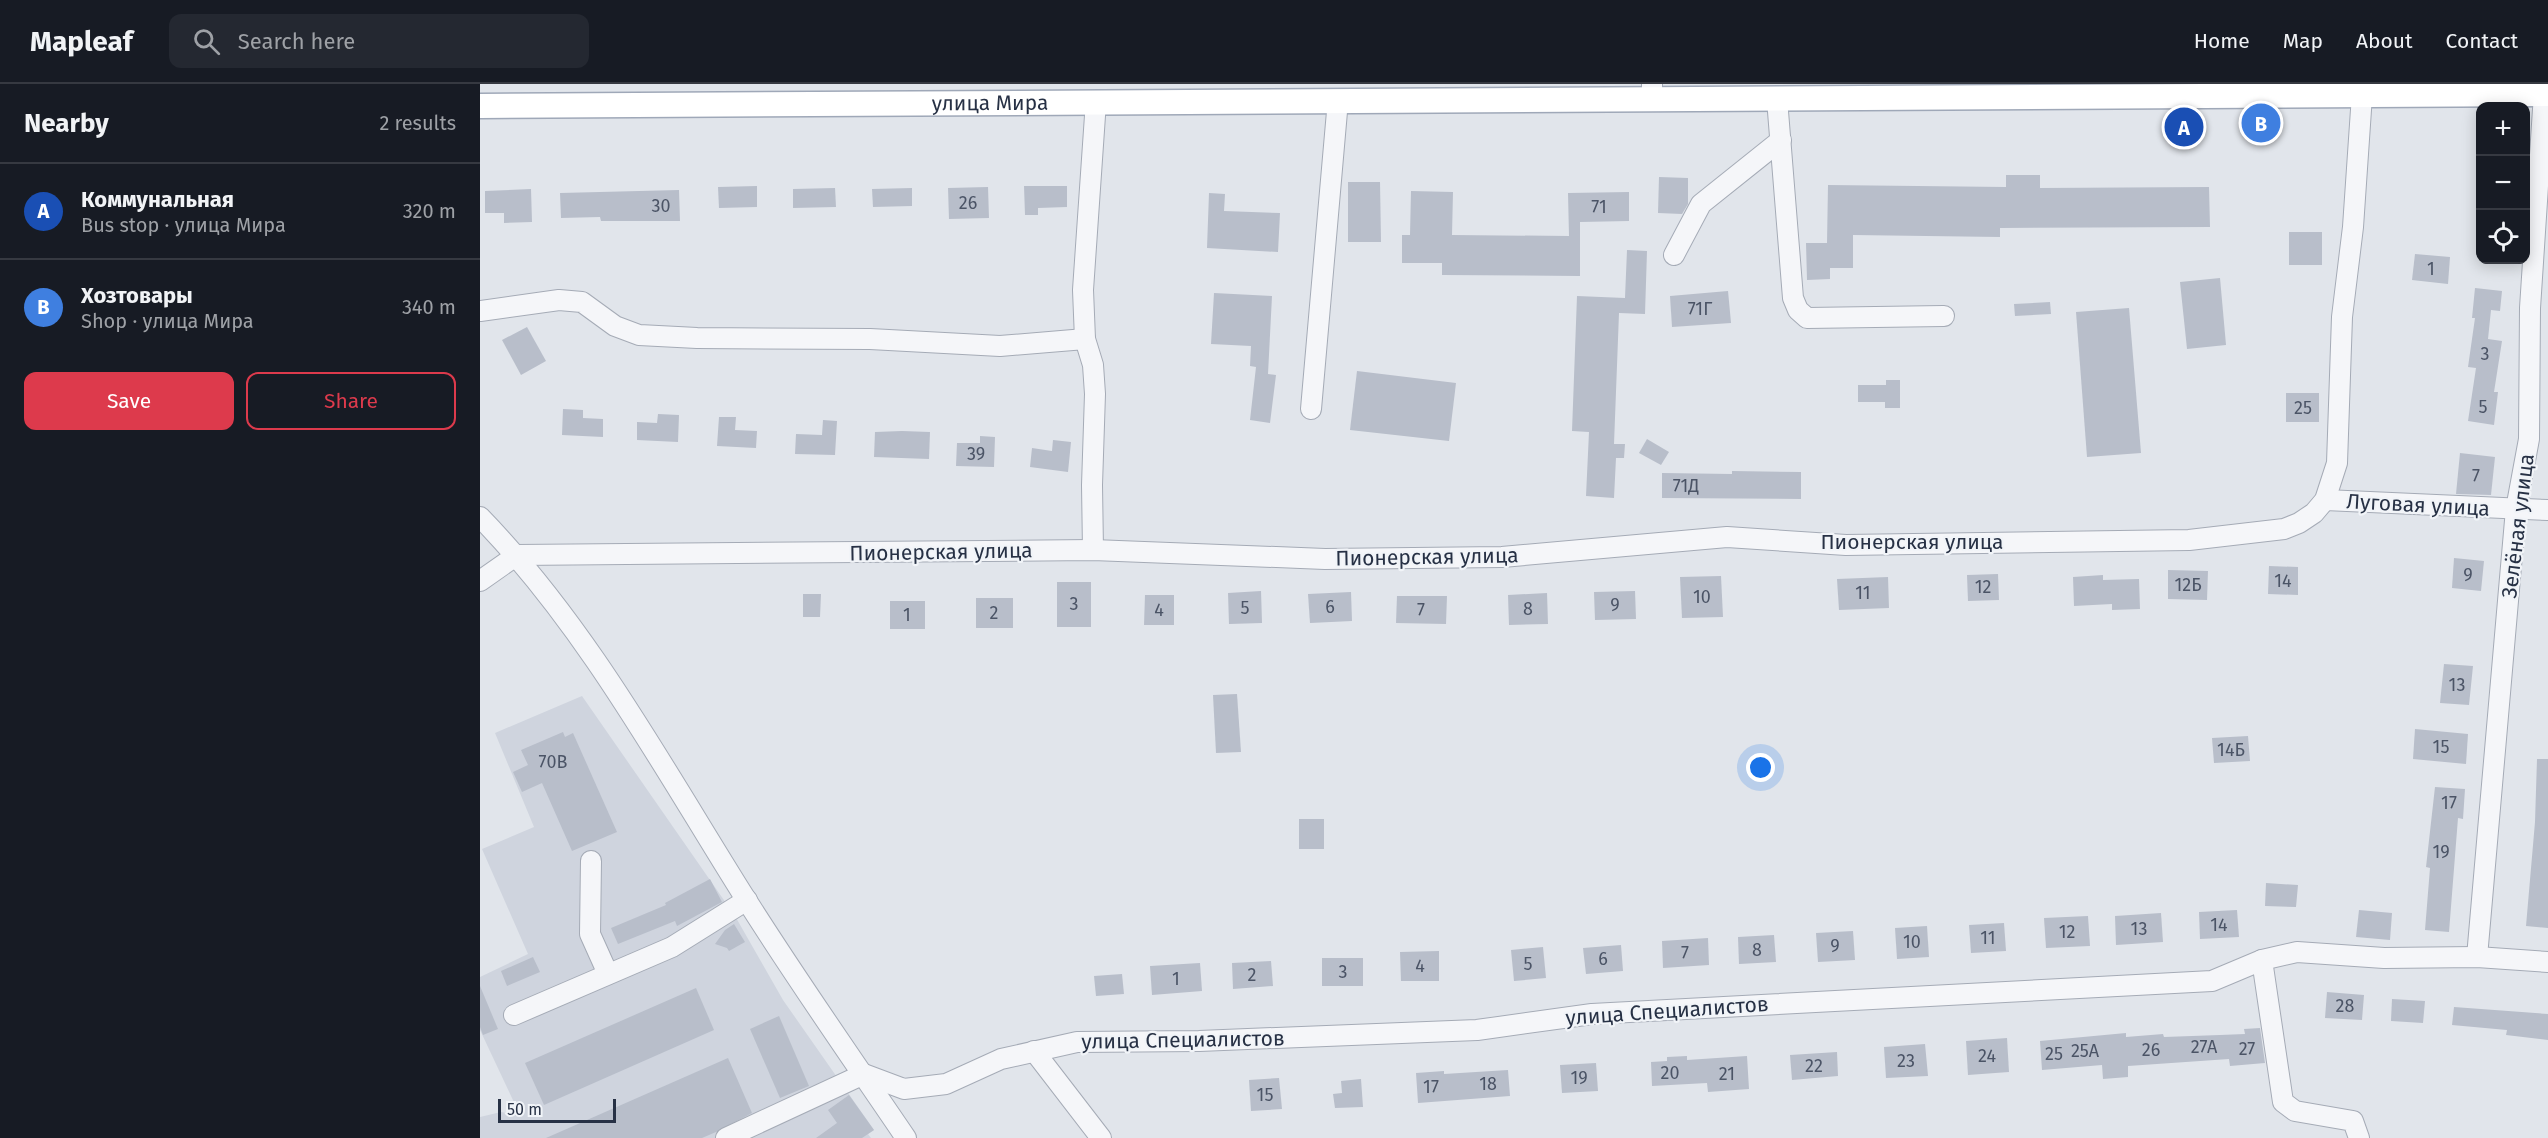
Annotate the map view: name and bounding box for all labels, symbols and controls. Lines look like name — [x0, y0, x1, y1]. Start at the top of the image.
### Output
search box — [169, 14, 589, 68]
text: Mapleaf — [30, 25, 133, 58]
icon: search — [190, 25, 223, 58]
text: Search here — [238, 28, 355, 55]
text: Home — [2194, 28, 2250, 54]
text: Map — [2283, 28, 2323, 54]
text: About — [2356, 28, 2413, 54]
text: Contact — [2446, 28, 2518, 54]
street label: улица Мира — [932, 90, 1048, 116]
pin: B — [2242, 100, 2280, 146]
map controls — [2476, 102, 2530, 264]
button: + — [2476, 102, 2530, 156]
pin: A — [2164, 104, 2204, 150]
text: Nearby — [24, 108, 109, 139]
text: 2 results — [379, 111, 456, 135]
button: − — [2476, 156, 2530, 210]
text: Коммунальная — [81, 186, 234, 213]
house number: 26 — [959, 192, 977, 214]
house number: 30 — [651, 195, 671, 217]
house number: 71 — [1591, 196, 1607, 218]
text: A — [38, 199, 49, 223]
text: 320 m — [403, 199, 456, 223]
button: locate — [2476, 210, 2530, 264]
text: Bus stop · улица Мира — [81, 213, 286, 237]
house number: 1 — [2427, 258, 2435, 280]
text: Хозтовары — [81, 282, 193, 309]
text: B — [37, 295, 50, 319]
text: 340 m — [402, 295, 456, 319]
house number: 71Г — [1688, 298, 1712, 320]
text: Shop · улица Мира — [81, 309, 254, 333]
house number: 3 — [2481, 343, 2489, 365]
button: Save — [24, 372, 234, 430]
button: Share — [246, 372, 456, 430]
house number: 5 — [2478, 396, 2488, 418]
house number: 25 — [2294, 397, 2312, 419]
house number: 39 — [967, 443, 985, 465]
street label: Зелёная улица — [2496, 452, 2540, 600]
house number: 7 — [2472, 465, 2480, 487]
house number: 71Д — [1673, 475, 1699, 497]
street label: Луговая улица — [2346, 488, 2490, 522]
street label: Пионерская улица — [1820, 529, 2004, 555]
street label: Пионерская улица — [849, 537, 1033, 567]
street label: Пионерская улица — [1335, 542, 1519, 572]
house number: 9 — [2463, 564, 2473, 586]
house number: 14 — [2274, 570, 2292, 592]
house number: 12Б — [2174, 574, 2202, 596]
house number: 12 — [1975, 576, 1991, 598]
house number: 11 — [1855, 582, 1871, 604]
house number: 10 — [1693, 586, 1711, 608]
house number: 3 — [1070, 593, 1078, 615]
house number: 9 — [1610, 594, 1620, 616]
house number: 6 — [1325, 596, 1335, 618]
house number: 5 — [1240, 597, 1250, 619]
house number: 8 — [1523, 598, 1533, 620]
house number: 4 — [1154, 599, 1164, 621]
house number: 7 — [1417, 599, 1425, 621]
house number: 2 — [990, 602, 999, 624]
house number: 1 — [903, 604, 911, 626]
house number: 13 — [2449, 674, 2465, 696]
house number: 15 — [2433, 736, 2449, 758]
house number: 14Б — [2217, 739, 2245, 761]
house number: 70В — [539, 751, 567, 773]
your location — [1746, 753, 1775, 782]
house number: 17 — [2441, 792, 2457, 814]
house number: 19 — [2432, 841, 2450, 863]
house number: 14 — [2210, 914, 2228, 936]
house number: 13 — [2131, 918, 2147, 940]
house number: 12 — [2059, 921, 2075, 943]
house number: 11 — [1980, 927, 1996, 949]
house number: 10 — [1903, 931, 1921, 953]
house number: 9 — [1830, 935, 1840, 957]
house number: 8 — [1752, 939, 1762, 961]
house number: 7 — [1681, 942, 1689, 964]
house number: 6 — [1598, 948, 1608, 970]
house number: 5 — [1523, 953, 1533, 975]
house number: 4 — [1415, 955, 1425, 977]
house number: 3 — [1339, 961, 1347, 983]
house number: 2 — [1248, 964, 1257, 986]
house number: 1 — [1172, 968, 1180, 990]
street label: улица Специалистов — [1565, 991, 1769, 1031]
house number: 28 — [2336, 995, 2354, 1017]
street label: улица Специалистов — [1081, 1025, 1285, 1055]
house number: 27А — [2191, 1036, 2218, 1058]
house number: 27 — [2239, 1038, 2255, 1060]
house number: 26 — [2142, 1039, 2160, 1061]
house number: 25А — [2071, 1040, 2100, 1062]
house number: 25 — [2045, 1043, 2063, 1065]
house number: 24 — [1978, 1045, 1996, 1067]
house number: 23 — [1897, 1050, 1915, 1072]
house number: 22 — [1805, 1055, 1823, 1077]
house number: 20 — [1661, 1062, 1679, 1084]
house number: 21 — [1719, 1063, 1735, 1085]
house number: 19 — [1570, 1067, 1588, 1089]
house number: 18 — [1479, 1073, 1497, 1095]
house number: 17 — [1423, 1076, 1439, 1098]
house number: 15 — [1257, 1084, 1273, 1106]
scale bar — [498, 1096, 616, 1124]
text: 50 m — [507, 1100, 542, 1119]

